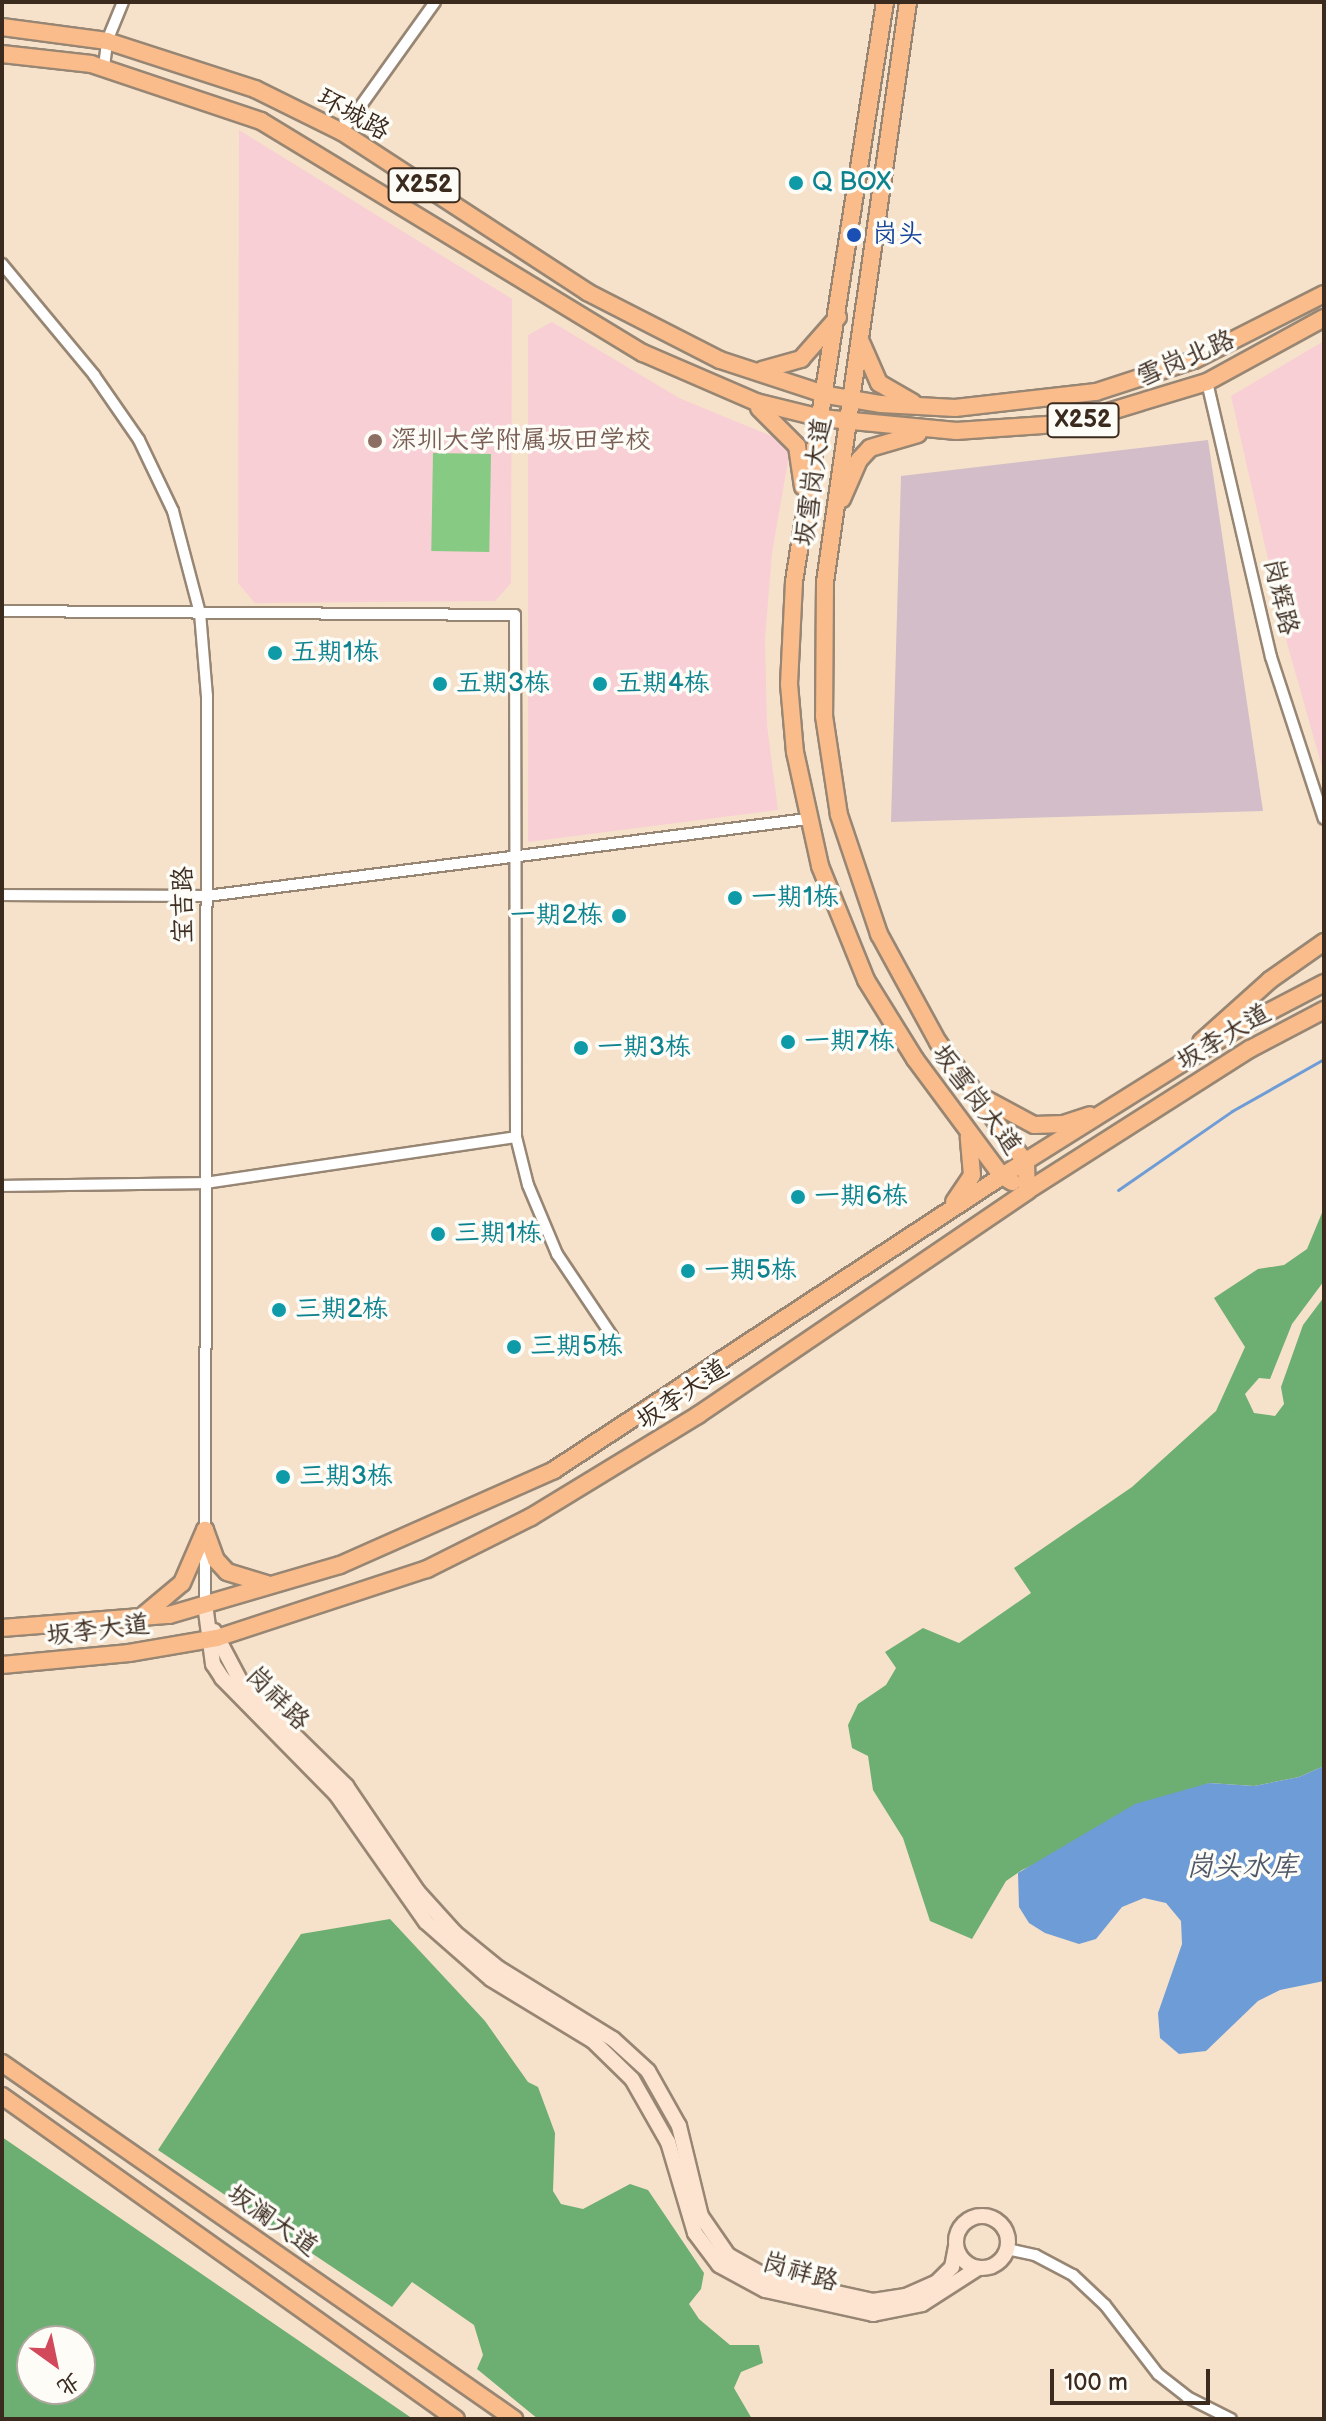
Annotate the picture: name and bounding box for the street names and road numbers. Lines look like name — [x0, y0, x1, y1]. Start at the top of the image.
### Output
street label: 环城路 — [311, 82, 395, 148]
road number: X252 — [386, 165, 462, 205]
street label: 雪岗北路 — [1132, 324, 1240, 394]
road number: X252 — [1045, 400, 1121, 440]
street label: 坂雪岗大道 — [790, 415, 838, 549]
street label: 岗辉路 — [1256, 555, 1304, 639]
street label: 宝吉路 — [168, 866, 200, 944]
street label: 坂李大道 — [1171, 998, 1277, 1078]
street label: 坂雪岗大道 — [924, 1039, 1028, 1161]
street label: 坂李大道 — [631, 1353, 735, 1437]
street label: 坂李大道 — [44, 1609, 152, 1653]
street label: 岗祥路 — [238, 1660, 316, 1738]
street label: 坂澜大道 — [220, 2178, 324, 2264]
street label: 岗祥路 — [758, 2247, 842, 2299]

